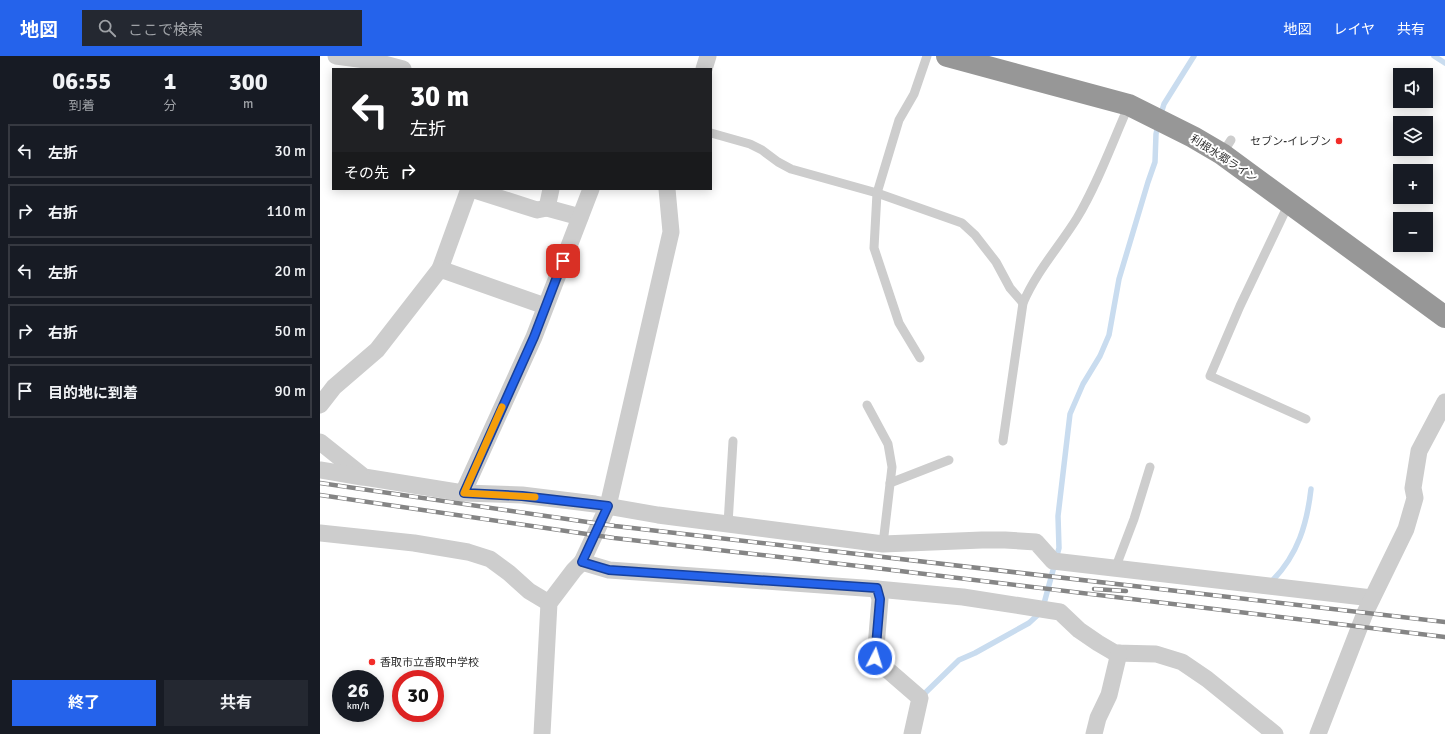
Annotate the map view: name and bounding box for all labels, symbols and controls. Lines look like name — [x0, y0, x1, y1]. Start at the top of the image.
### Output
search box — [82, 10, 362, 46]
icon: search — [96, 17, 118, 39]
text: 地図 — [20, 18, 58, 42]
text: ここで検索 — [128, 21, 203, 39]
text: 地図 — [1283, 21, 1311, 38]
text: レイヤ — [1333, 21, 1375, 38]
text: 共有 — [1397, 21, 1425, 38]
text: 06:55 — [52, 66, 111, 96]
text: 1 — [164, 66, 176, 96]
text: 300 — [229, 67, 268, 97]
map controls — [1393, 68, 1433, 252]
button: sound — [1393, 68, 1433, 108]
text: 30 m — [410, 80, 469, 114]
icon: left — [344, 84, 396, 136]
text: m — [243, 96, 253, 112]
text: 到着 — [69, 98, 95, 114]
text: 分 — [163, 98, 177, 114]
button: layers — [1393, 116, 1433, 156]
text: 左折 — [410, 118, 446, 140]
street label: 利根水郷ライン — [1188, 132, 1260, 185]
place label: セブン-イレブン — [1250, 135, 1331, 148]
marker: セブン-イレブン — [1334, 136, 1344, 146]
icon: left — [14, 140, 36, 162]
text: 30 m — [275, 142, 306, 160]
text: 左折 — [48, 144, 78, 162]
icon: right — [397, 160, 419, 182]
text: その先 — [344, 164, 389, 182]
button: + — [1393, 164, 1433, 204]
icon: right — [14, 200, 36, 222]
text: 110 m — [266, 202, 306, 220]
text: 右折 — [48, 204, 78, 222]
button: − — [1393, 212, 1433, 252]
pin — [546, 244, 580, 278]
icon: arrive — [552, 250, 574, 272]
icon: left — [14, 260, 36, 282]
text: 20 m — [275, 262, 306, 280]
text: 左折 — [48, 264, 78, 282]
icon: right — [14, 320, 36, 342]
text: 50 m — [275, 322, 306, 340]
text: 右折 — [48, 324, 78, 342]
icon: arrive — [14, 380, 36, 402]
text: 90 m — [275, 382, 306, 400]
text: 目的地に到着 — [48, 384, 138, 402]
position arrow — [854, 637, 896, 679]
place label: 香取市立香取中学校 — [380, 656, 479, 669]
marker: 香取市立香取中学校 — [367, 657, 377, 667]
speed limit sign: 30 — [392, 670, 444, 722]
text: 26 — [347, 678, 369, 703]
button: 終了 — [12, 680, 156, 726]
button: 共有 — [164, 680, 308, 726]
text: km/h — [347, 700, 369, 712]

